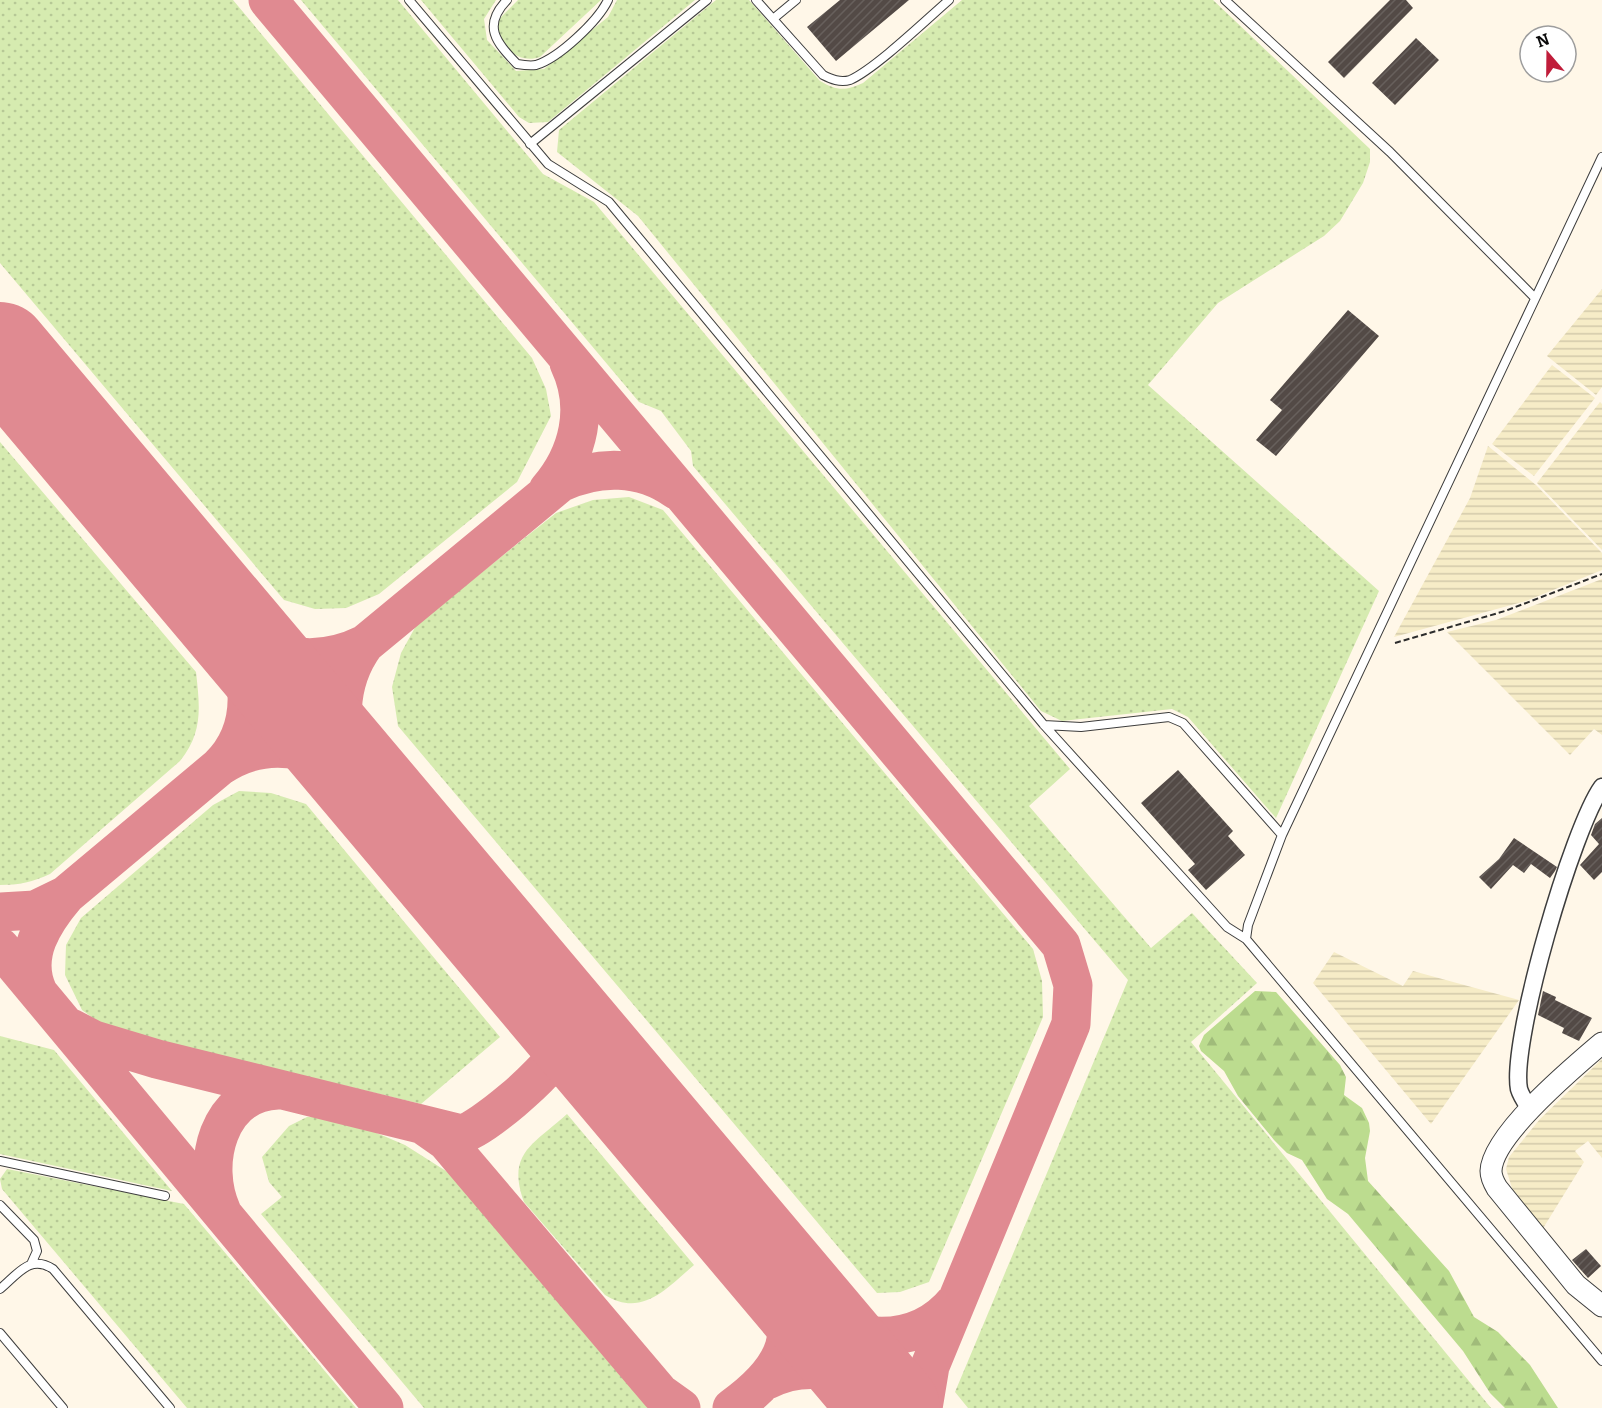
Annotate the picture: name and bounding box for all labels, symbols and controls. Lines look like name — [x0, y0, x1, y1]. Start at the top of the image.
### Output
north arrow — [1518, 24, 1578, 84]
text: N — [1534, 29, 1552, 51]

